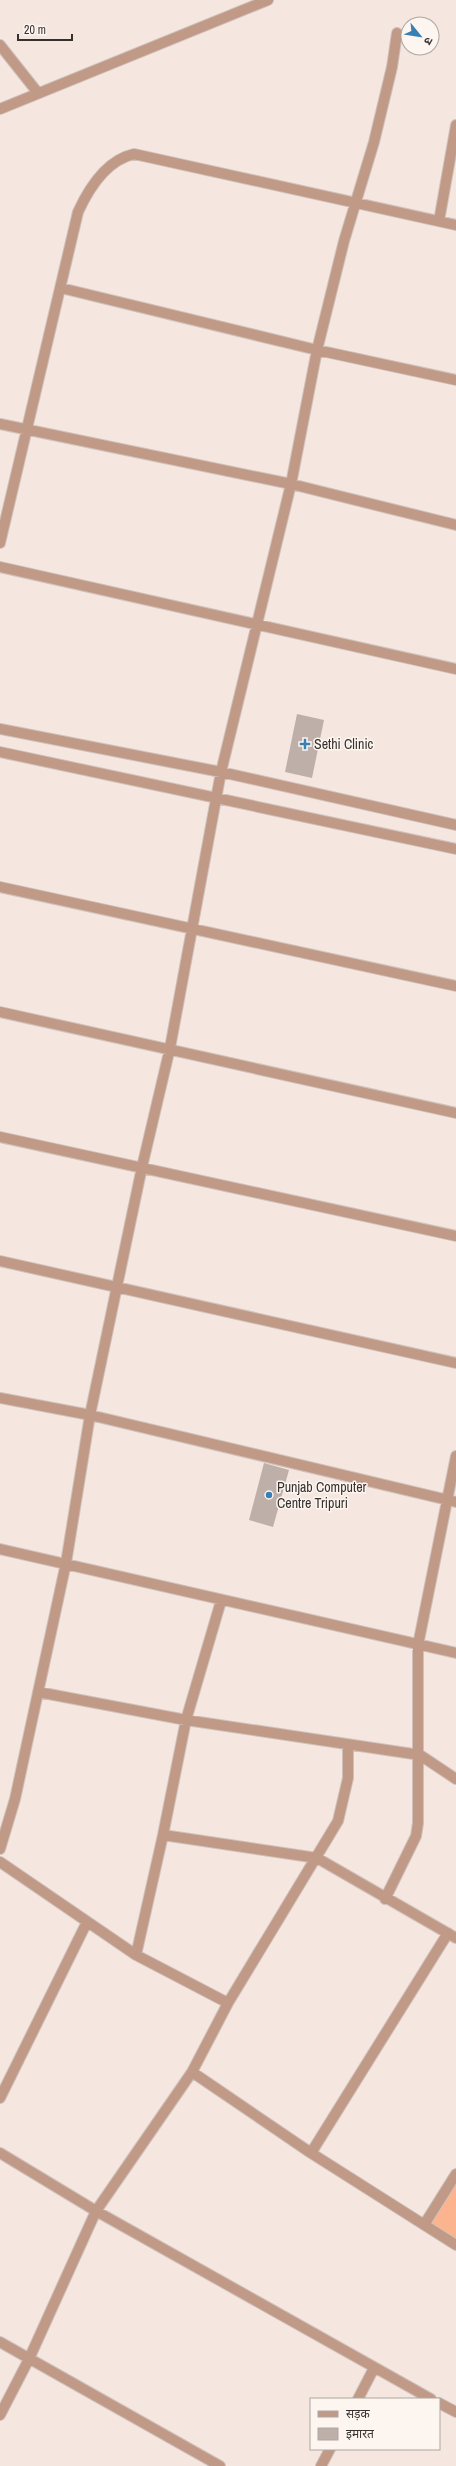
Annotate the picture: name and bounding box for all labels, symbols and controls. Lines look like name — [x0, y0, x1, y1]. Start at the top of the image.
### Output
scale bar — [18, 16, 72, 42]
north arrow — [400, 16, 440, 56]
text: 20 m — [24, 22, 46, 38]
text: उ — [421, 35, 436, 48]
place label: Sethi Clinic — [314, 735, 374, 753]
marker: Sethi Clinic — [299, 738, 311, 750]
place label: Punjab Computer Centre Tripuri — [277, 1478, 367, 1512]
marker: Punjab Computer Centre Tripuri — [264, 1490, 274, 1500]
legend — [310, 2398, 440, 2450]
text: सड़क — [346, 2406, 371, 2422]
text: इमारत — [346, 2426, 375, 2442]

